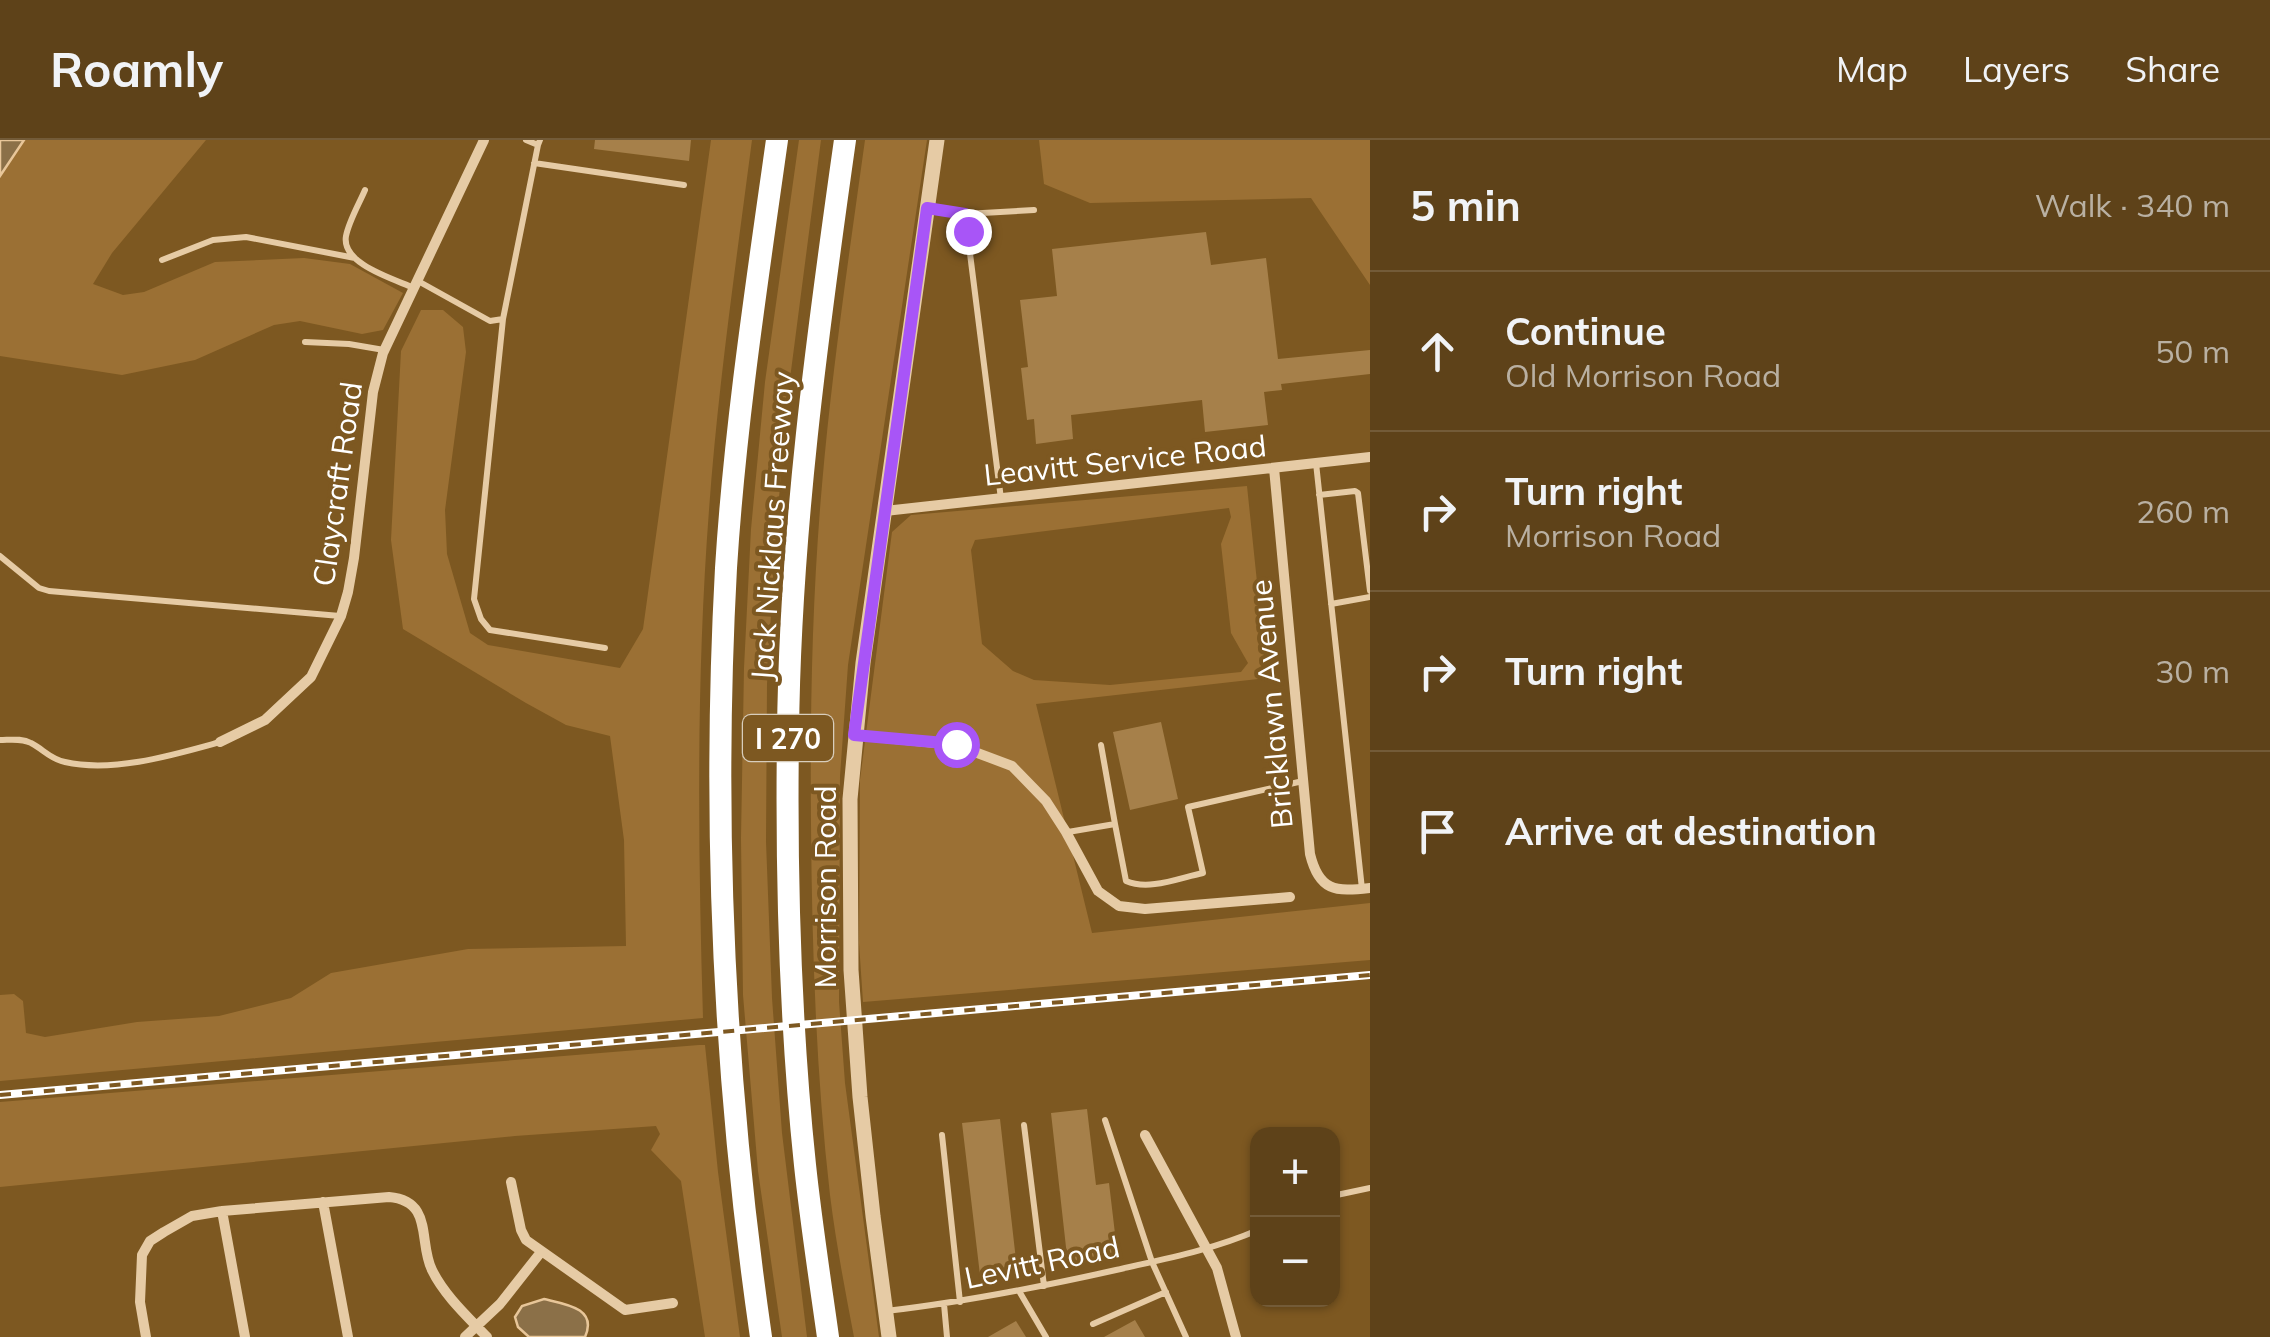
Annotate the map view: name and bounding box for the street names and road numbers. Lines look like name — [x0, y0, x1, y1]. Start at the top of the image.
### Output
street label: Jack Nicklaus Freeway — [742, 370, 802, 682]
street label: Claycraft Road — [304, 379, 370, 589]
street label: Leavitt Service Road — [982, 426, 1268, 494]
street label: Bricklawn Avenue — [1241, 578, 1301, 830]
road number: I 270 — [743, 715, 833, 761]
street label: Morrison Road — [806, 786, 844, 988]
street label: Levitt Road — [961, 1227, 1123, 1297]

